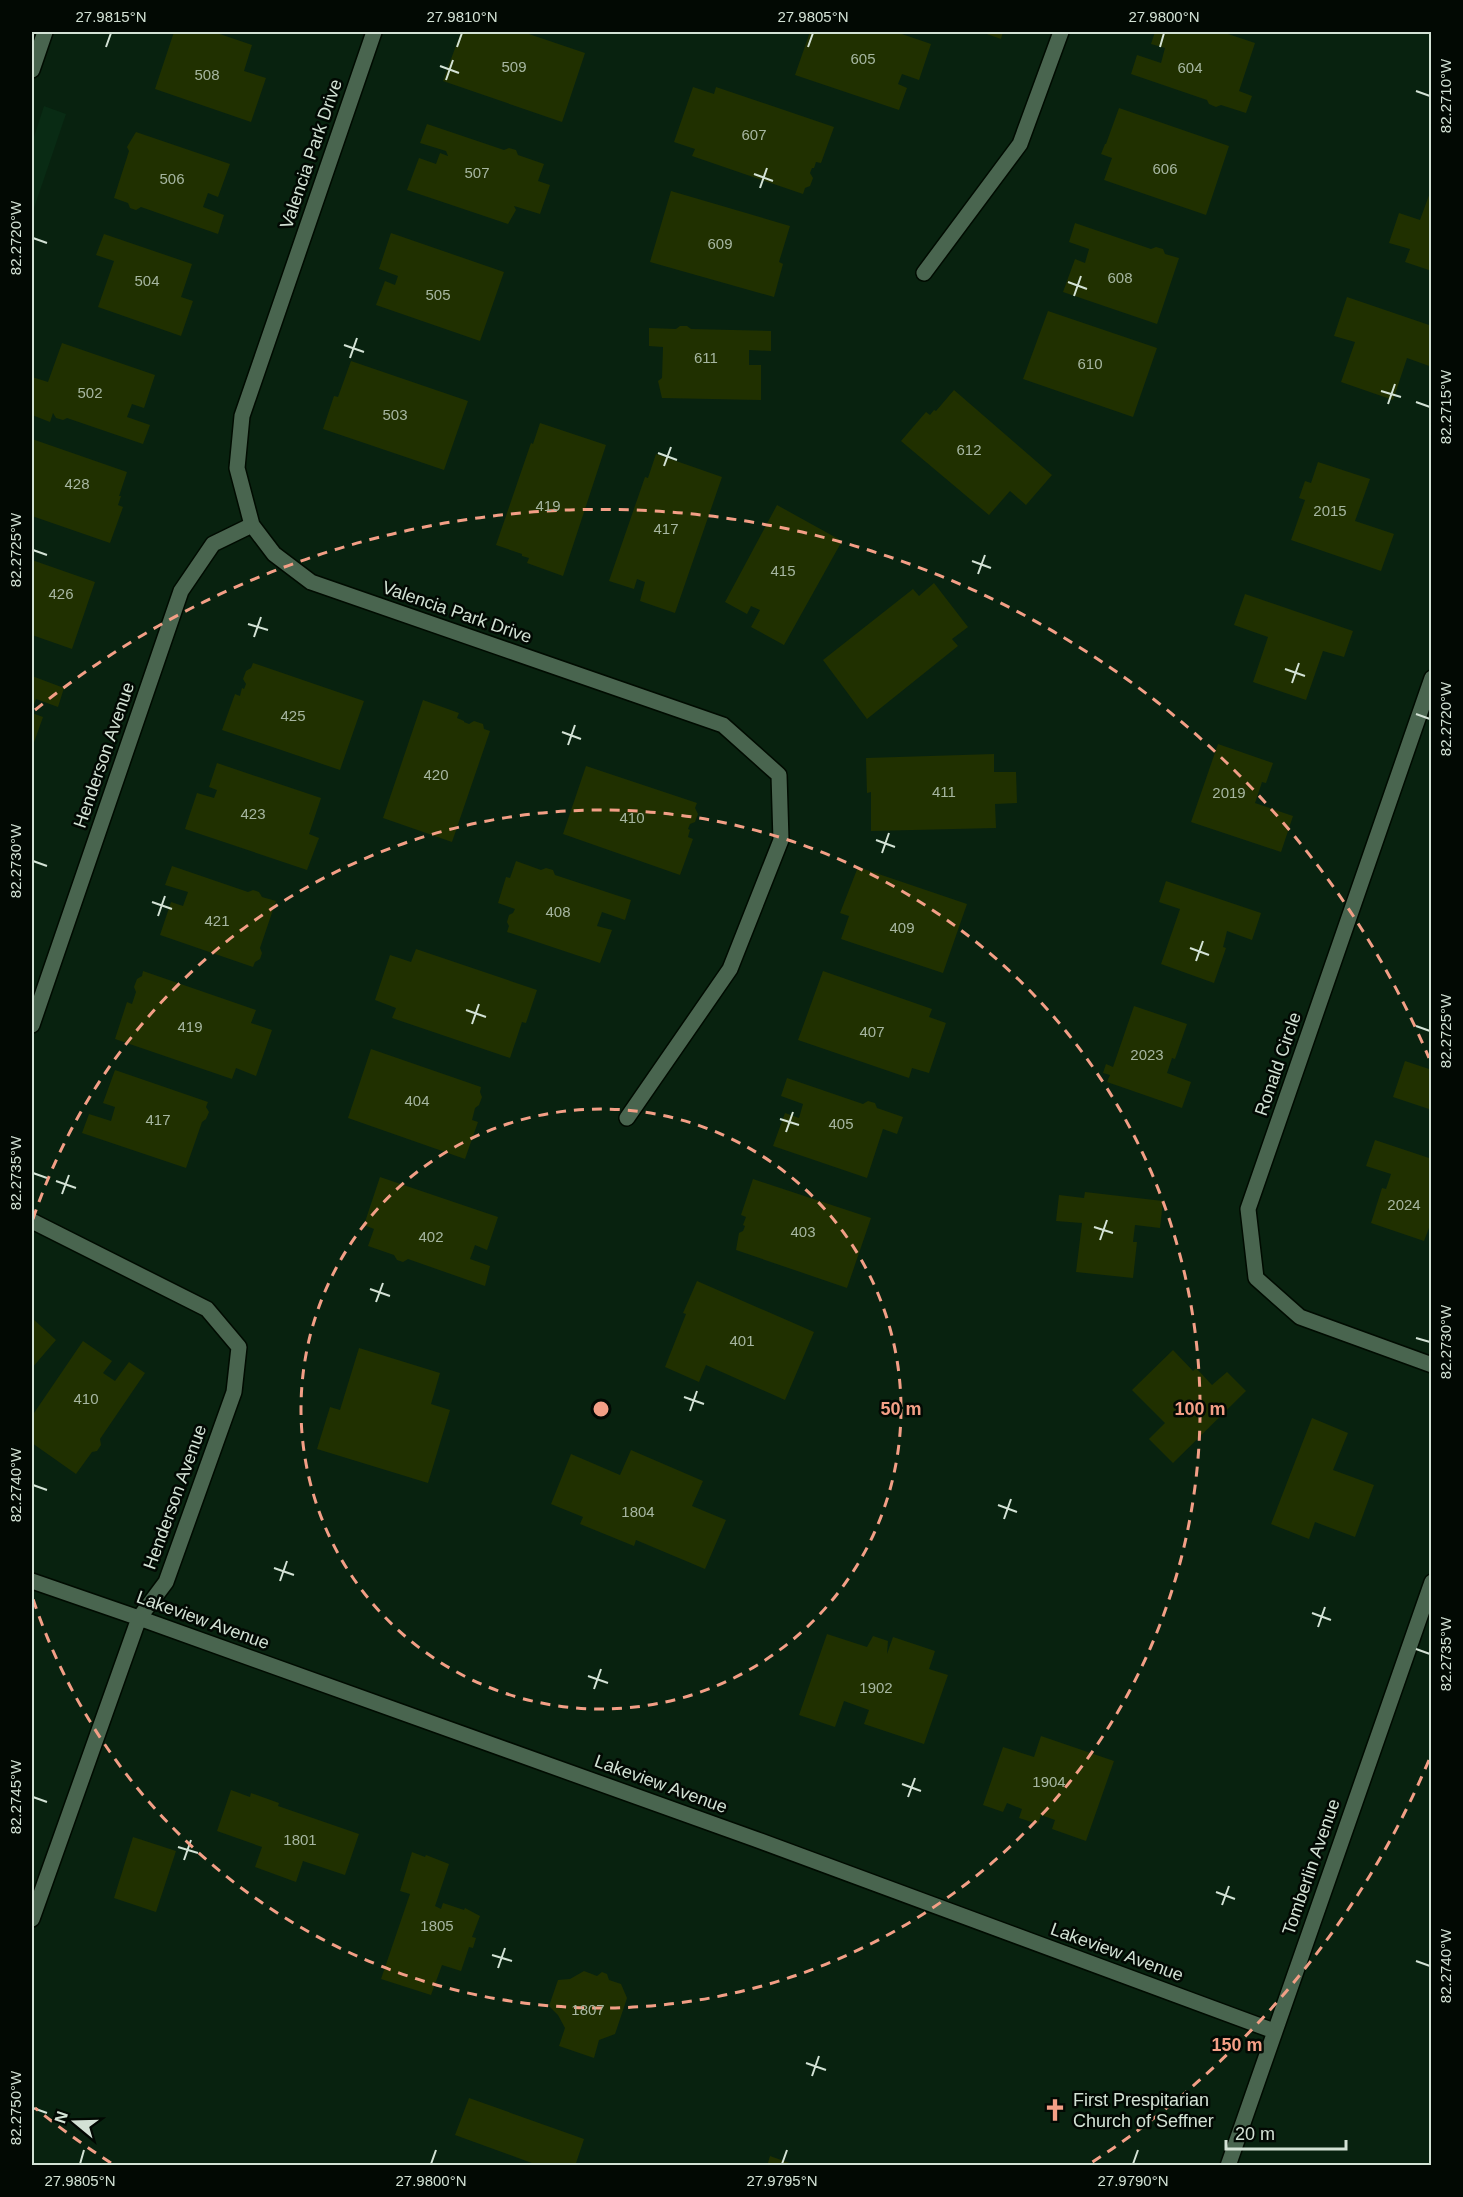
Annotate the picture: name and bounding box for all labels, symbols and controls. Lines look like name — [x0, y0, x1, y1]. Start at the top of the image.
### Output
text: 27.9815°N — [75, 8, 147, 25]
text: 27.9810°N — [426, 8, 498, 25]
text: 27.9805°N — [777, 8, 849, 25]
text: 27.9800°N — [1128, 8, 1200, 25]
house number: 605 — [850, 50, 876, 67]
house number: 509 — [501, 58, 527, 75]
text: 82.2710°W — [1437, 58, 1454, 133]
house number: 604 — [1177, 59, 1203, 76]
house number: 508 — [194, 66, 220, 83]
street label: Valencia Park Drive — [276, 77, 346, 231]
house number: 607 — [741, 126, 767, 143]
house number: 606 — [1152, 160, 1178, 177]
house number: 507 — [464, 164, 490, 181]
house number: 506 — [159, 170, 185, 187]
text: 82.2720°W — [7, 200, 24, 275]
house number: 609 — [707, 235, 733, 252]
house number: 608 — [1107, 269, 1133, 286]
house number: 504 — [134, 272, 160, 289]
house number: 505 — [425, 286, 451, 303]
house number: 611 — [694, 349, 718, 366]
house number: 610 — [1077, 355, 1103, 372]
text: 82.2715°W — [1437, 369, 1454, 444]
house number: 502 — [77, 384, 103, 401]
house number: 503 — [382, 406, 408, 423]
house number: 612 — [956, 441, 982, 458]
house number: 428 — [64, 475, 90, 492]
house number: 419 — [535, 497, 561, 514]
house number: 2015 — [1313, 502, 1347, 519]
text: 82.2725°W — [7, 512, 24, 587]
house number: 417 — [653, 520, 679, 537]
house number: 415 — [770, 562, 796, 579]
street label: Valencia Park Drive — [380, 577, 534, 647]
house number: 426 — [48, 585, 74, 602]
street label: Henderson Avenue — [70, 680, 138, 830]
text: 82.2720°W — [1437, 681, 1454, 756]
house number: 425 — [280, 707, 306, 724]
house number: 420 — [423, 766, 449, 783]
house number: 411 — [932, 783, 956, 800]
house number: 2019 — [1212, 784, 1246, 801]
house number: 423 — [240, 805, 266, 822]
house number: 410 — [619, 809, 645, 826]
text: 82.2730°W — [7, 823, 24, 898]
house number: 408 — [545, 903, 571, 920]
house number: 421 — [204, 912, 230, 929]
house number: 409 — [889, 919, 915, 936]
text: 82.2725°W — [1437, 993, 1454, 1068]
street label: Ronald Circle — [1251, 1010, 1305, 1118]
house number: 419 — [177, 1018, 203, 1035]
house number: 407 — [859, 1023, 885, 1040]
house number: 2023 — [1130, 1046, 1164, 1063]
house number: 404 — [404, 1092, 430, 1109]
house number: 417 — [145, 1111, 171, 1128]
house number: 405 — [828, 1115, 854, 1132]
text: 82.2735°W — [7, 1135, 24, 1210]
house number: 2024 — [1387, 1196, 1421, 1213]
house number: 403 — [790, 1223, 816, 1240]
house number: 402 — [418, 1228, 444, 1245]
text: 82.2730°W — [1437, 1304, 1454, 1379]
house number: 401 — [729, 1332, 755, 1349]
house number: 410 — [73, 1390, 99, 1407]
centre of rings — [591, 1399, 611, 1419]
text: 50 m — [880, 1399, 922, 1419]
text: 100 m — [1174, 1399, 1226, 1419]
street label: Henderson Avenue — [139, 1422, 211, 1572]
text: 82.2740°W — [7, 1447, 24, 1522]
house number: 1804 — [621, 1503, 655, 1520]
street label: Lakeview Avenue — [134, 1587, 272, 1653]
text: 82.2735°W — [1437, 1616, 1454, 1691]
house number: 1902 — [859, 1679, 893, 1696]
street label: Lakeview Avenue — [592, 1751, 730, 1817]
text: 82.2745°W — [7, 1759, 24, 1834]
house number: 1904 — [1032, 1773, 1066, 1790]
street label: Tomberlin Avenue — [1278, 1796, 1344, 1938]
house number: 1801 — [283, 1831, 317, 1848]
house number: 1805 — [420, 1917, 454, 1934]
street label: Lakeview Avenue — [1048, 1919, 1186, 1985]
text: 82.2740°W — [1437, 1928, 1454, 2003]
house number: 1807 — [571, 2001, 605, 2018]
text: 150 m — [1211, 2035, 1263, 2055]
text: 82.2750°W — [7, 2070, 24, 2145]
place label: First Prespitarian Church of Seffner — [1073, 2090, 1214, 2131]
north arrow — [45, 2092, 105, 2152]
church icon: First Prespitarian Church of Seffner — [1042, 2097, 1068, 2123]
text: N — [51, 2109, 71, 2126]
scale bar — [1226, 2113, 1346, 2151]
text: 20 m — [1235, 2124, 1275, 2144]
text: 27.9805°N — [44, 2172, 116, 2189]
text: 27.9800°N — [395, 2172, 467, 2189]
text: 27.9795°N — [746, 2172, 818, 2189]
text: 27.9790°N — [1097, 2172, 1169, 2189]

